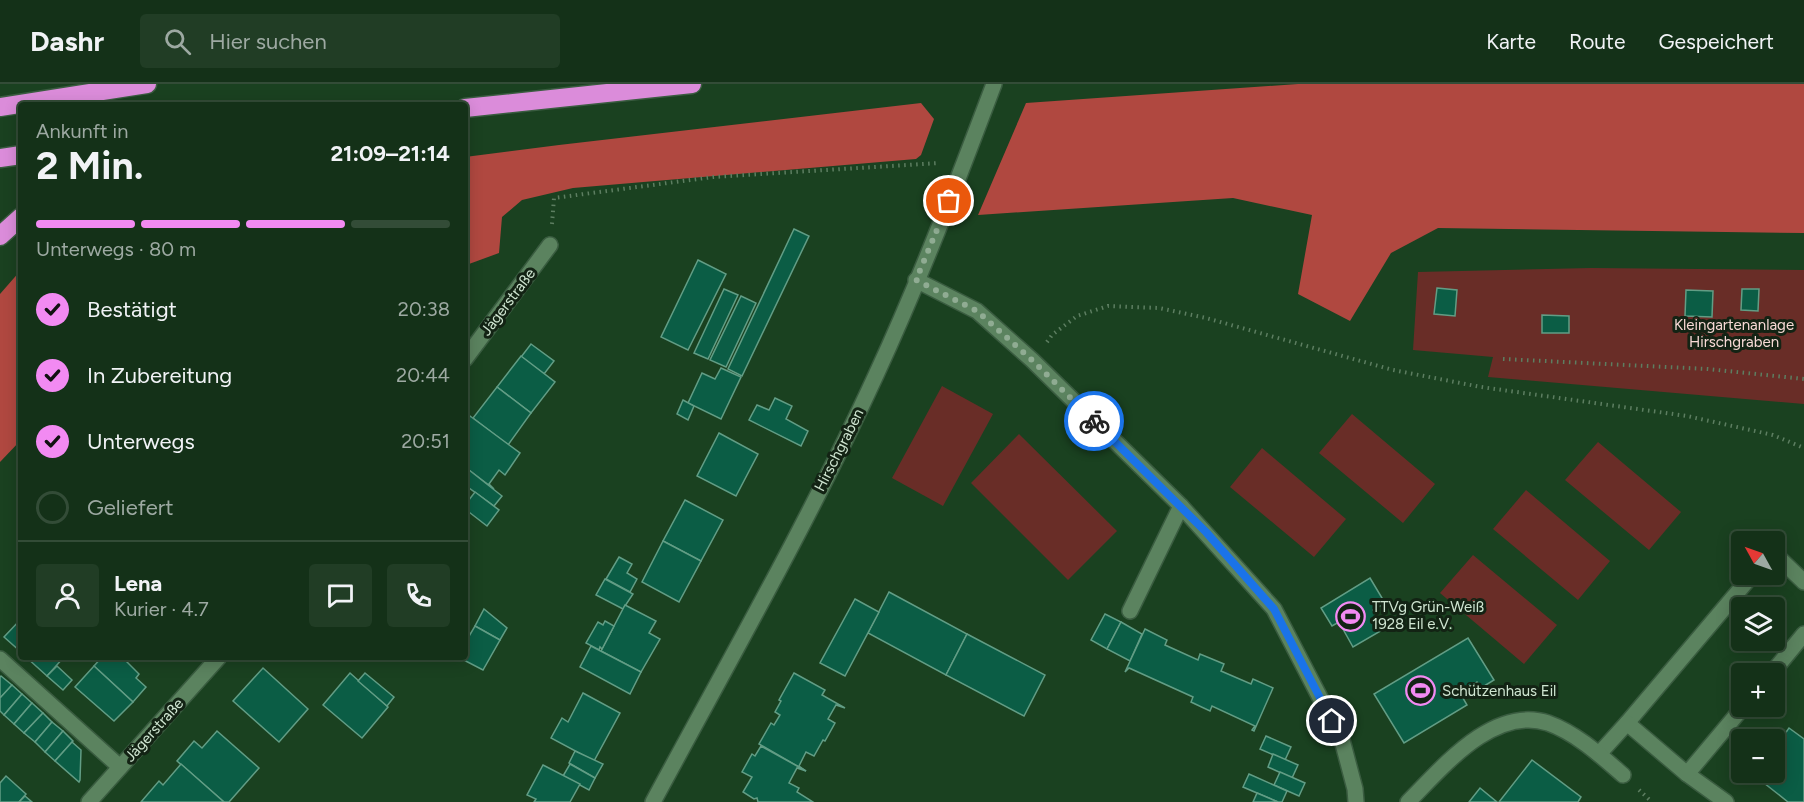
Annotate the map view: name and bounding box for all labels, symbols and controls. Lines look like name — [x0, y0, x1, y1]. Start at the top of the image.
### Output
search box — [140, 14, 560, 68]
text: Dashr — [30, 24, 104, 58]
icon: search — [161, 25, 194, 58]
text: Hier suchen — [209, 28, 327, 55]
text: Karte — [1486, 29, 1536, 54]
text: Route — [1569, 29, 1625, 54]
text: Gespeichert — [1658, 29, 1774, 54]
text: Ankunft in — [36, 119, 128, 143]
text: 21:09–21:14 — [330, 140, 450, 167]
text: 2 Min. — [36, 142, 143, 189]
pin — [923, 175, 974, 226]
icon: bag — [932, 184, 965, 217]
text: Unterwegs · 80 m — [36, 237, 196, 261]
street label: Jägerstraße — [477, 265, 539, 339]
icon: check — [36, 293, 69, 326]
text: Bestätigt — [87, 296, 177, 323]
text: 20:38 — [398, 297, 450, 321]
park label: Kleingartenanlage Hirschgraben — [1674, 316, 1794, 351]
icon: check — [36, 359, 69, 392]
text: In Zubereitung — [87, 362, 232, 389]
text: 20:44 — [396, 363, 450, 387]
courier — [1064, 391, 1124, 451]
icon: bike — [1078, 405, 1111, 438]
street label: Hirschgraben — [811, 406, 867, 494]
icon: check — [36, 425, 69, 458]
text: Unterwegs — [87, 428, 195, 455]
text: 20:51 — [401, 429, 450, 453]
text: Geliefert — [87, 494, 174, 521]
north arrow — [1731, 531, 1785, 585]
map controls — [1731, 531, 1785, 783]
button: person — [36, 564, 99, 627]
button: chat — [309, 564, 372, 627]
button: phone — [387, 564, 450, 627]
text: Lena — [114, 570, 162, 597]
text: Kurier · 4.7 — [114, 597, 209, 621]
button: layers — [1731, 597, 1785, 651]
place label: TTVg Grün-Weiß 1928 Eil e.V. — [1372, 598, 1484, 633]
sports icon: TTVg Grün-Weiß 1928 Eil e.V. — [1335, 600, 1367, 632]
button: + — [1731, 663, 1785, 717]
sports icon: Schützenhaus Eil — [1405, 675, 1437, 707]
place label: Schützenhaus Eil — [1442, 682, 1556, 700]
street label: Jägerstraße — [121, 694, 187, 766]
pin — [1306, 695, 1357, 746]
icon: home — [1315, 704, 1348, 737]
button: − — [1731, 729, 1785, 783]

